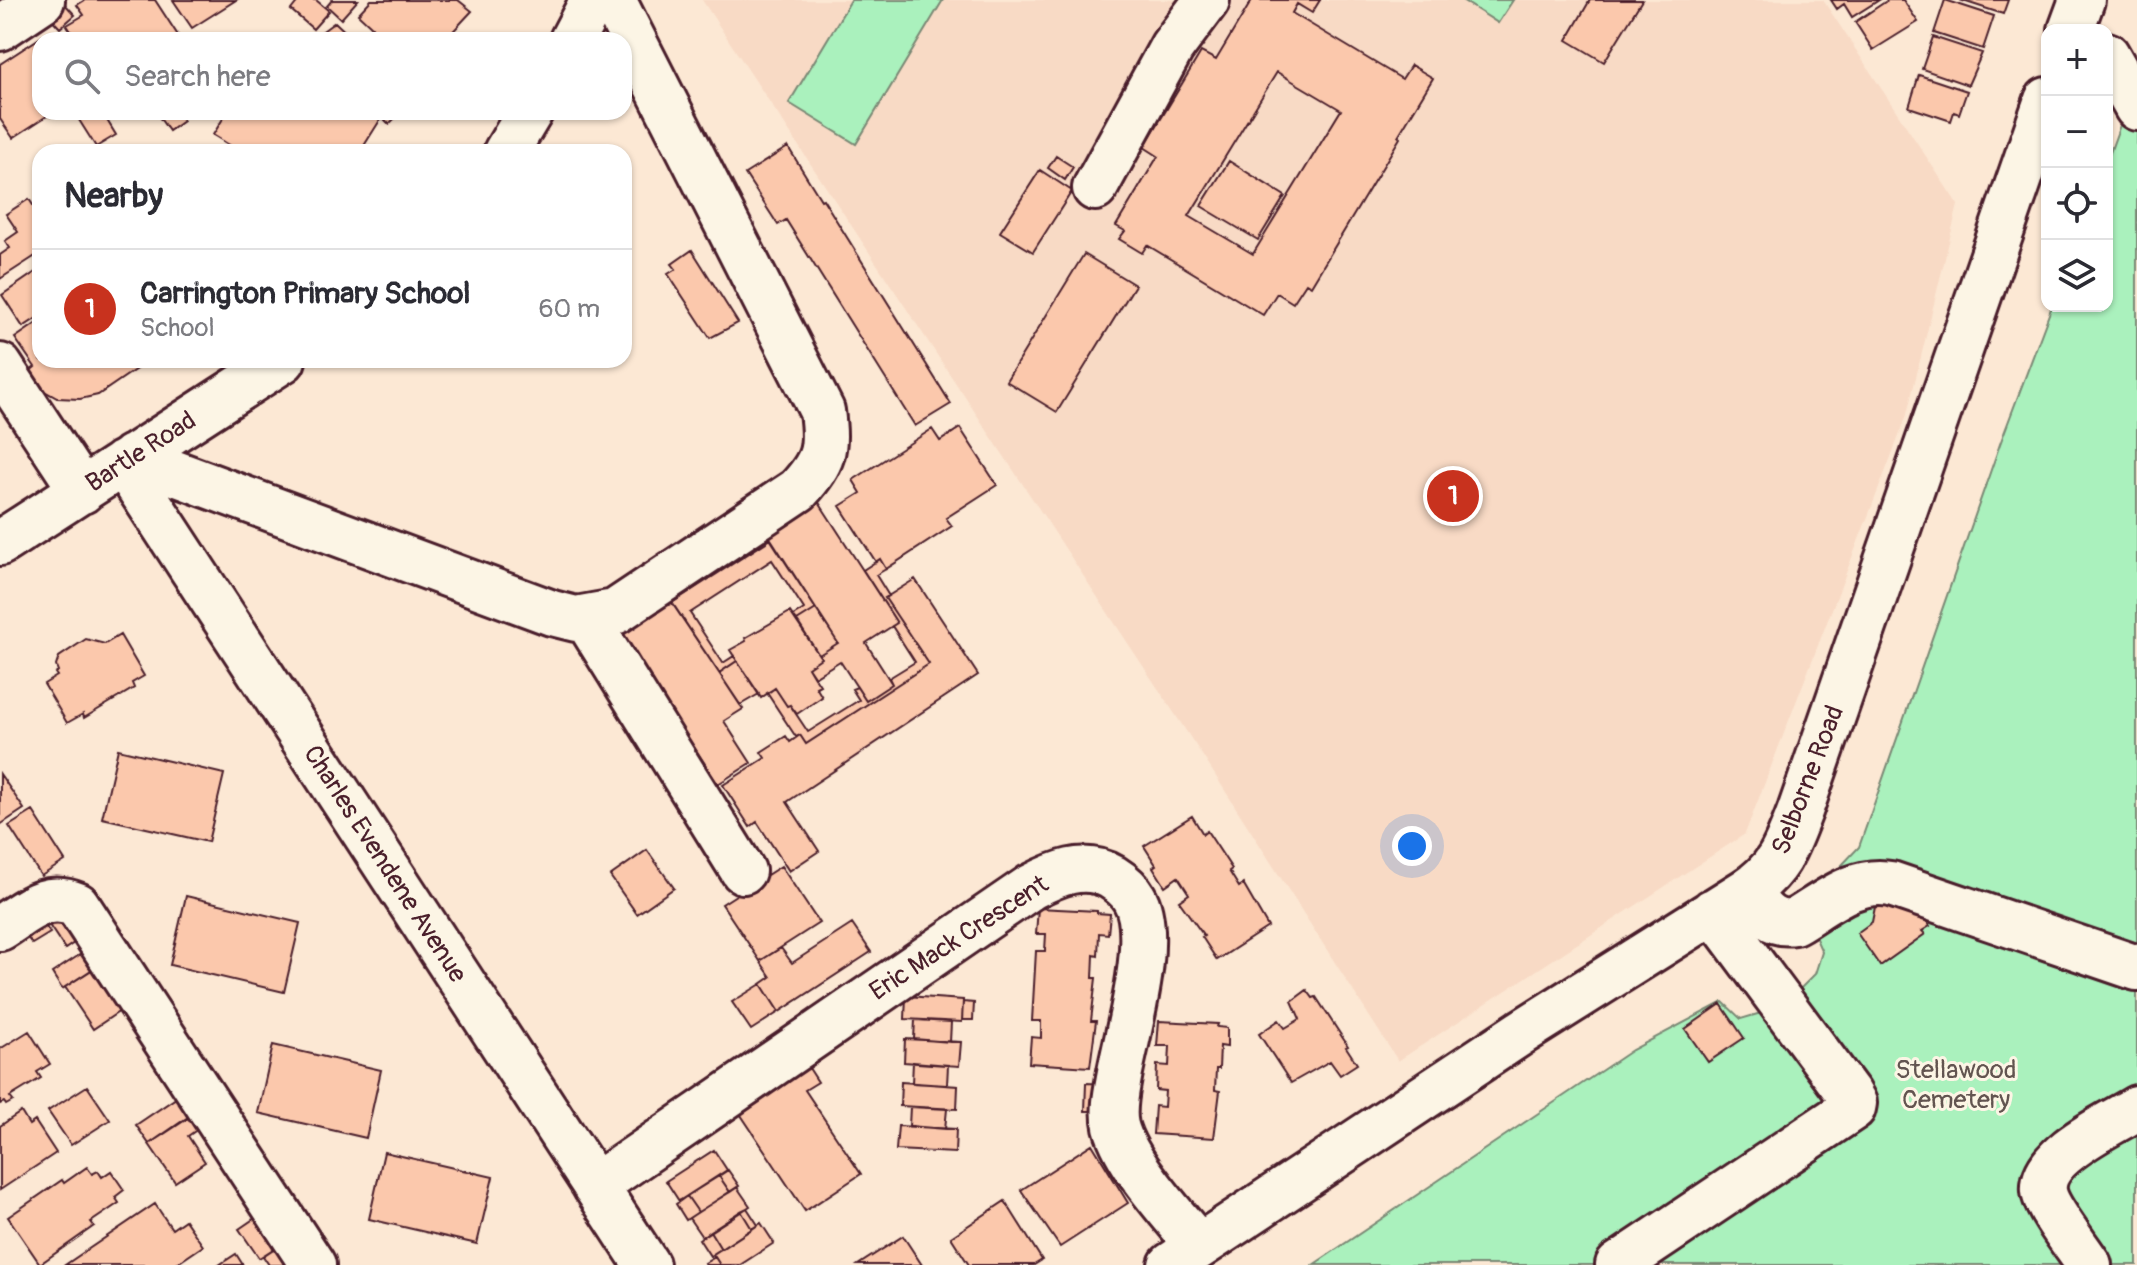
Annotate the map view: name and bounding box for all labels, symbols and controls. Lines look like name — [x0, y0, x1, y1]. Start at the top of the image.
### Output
map controls — [2041, 24, 2113, 312]
button: + — [2041, 24, 2113, 96]
search box — [32, 32, 632, 120]
icon: search — [60, 54, 104, 98]
text: Search here — [124, 58, 271, 95]
button: − — [2041, 96, 2113, 168]
button: locate — [2041, 168, 2113, 240]
text: Nearby — [64, 175, 163, 218]
button: layers — [2041, 240, 2113, 312]
text: Carrington Primary School — [140, 275, 470, 312]
text: 1 — [85, 293, 95, 325]
text: 60 m — [538, 293, 600, 325]
text: School — [140, 312, 215, 344]
street label: Bartle Road — [80, 405, 202, 499]
pin: 1 — [1427, 466, 1479, 526]
street label: Selborne Road — [1765, 701, 1851, 859]
street label: Charles Evendene Avenue — [296, 739, 474, 989]
your location — [1392, 826, 1432, 866]
street label: Eric Mack Crescent — [864, 868, 1055, 1008]
park label: Stellawood Cemetery — [1895, 1054, 2017, 1116]

